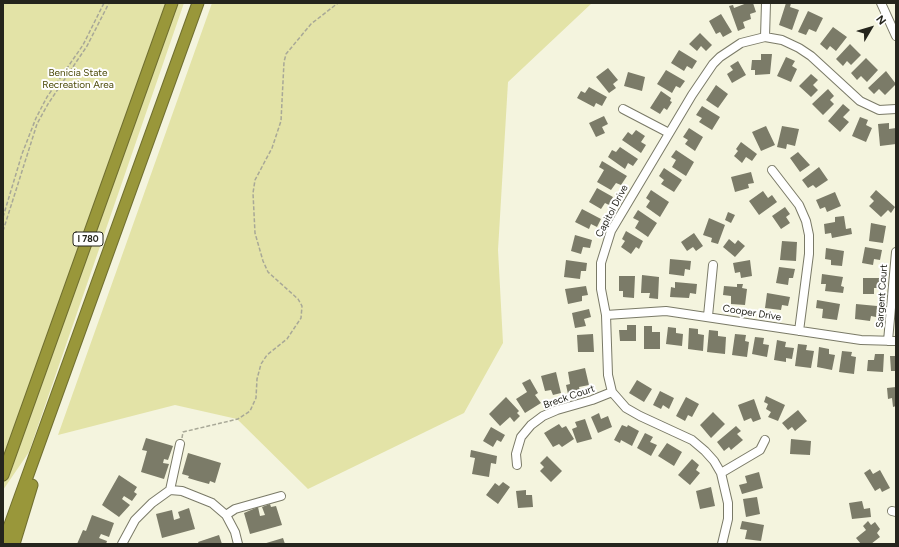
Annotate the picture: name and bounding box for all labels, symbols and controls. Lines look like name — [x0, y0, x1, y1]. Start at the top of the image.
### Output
north arrow — [851, 8, 891, 48]
text: N — [873, 13, 889, 28]
park label: Benicia State Recreation Area — [42, 67, 114, 90]
street label: Capitol Drive — [593, 183, 631, 239]
road number: I 780 — [73, 232, 103, 246]
street label: Sargent Court — [874, 264, 890, 328]
street label: Cooper Drive — [722, 302, 782, 324]
street label: Breck Court — [542, 383, 596, 411]

